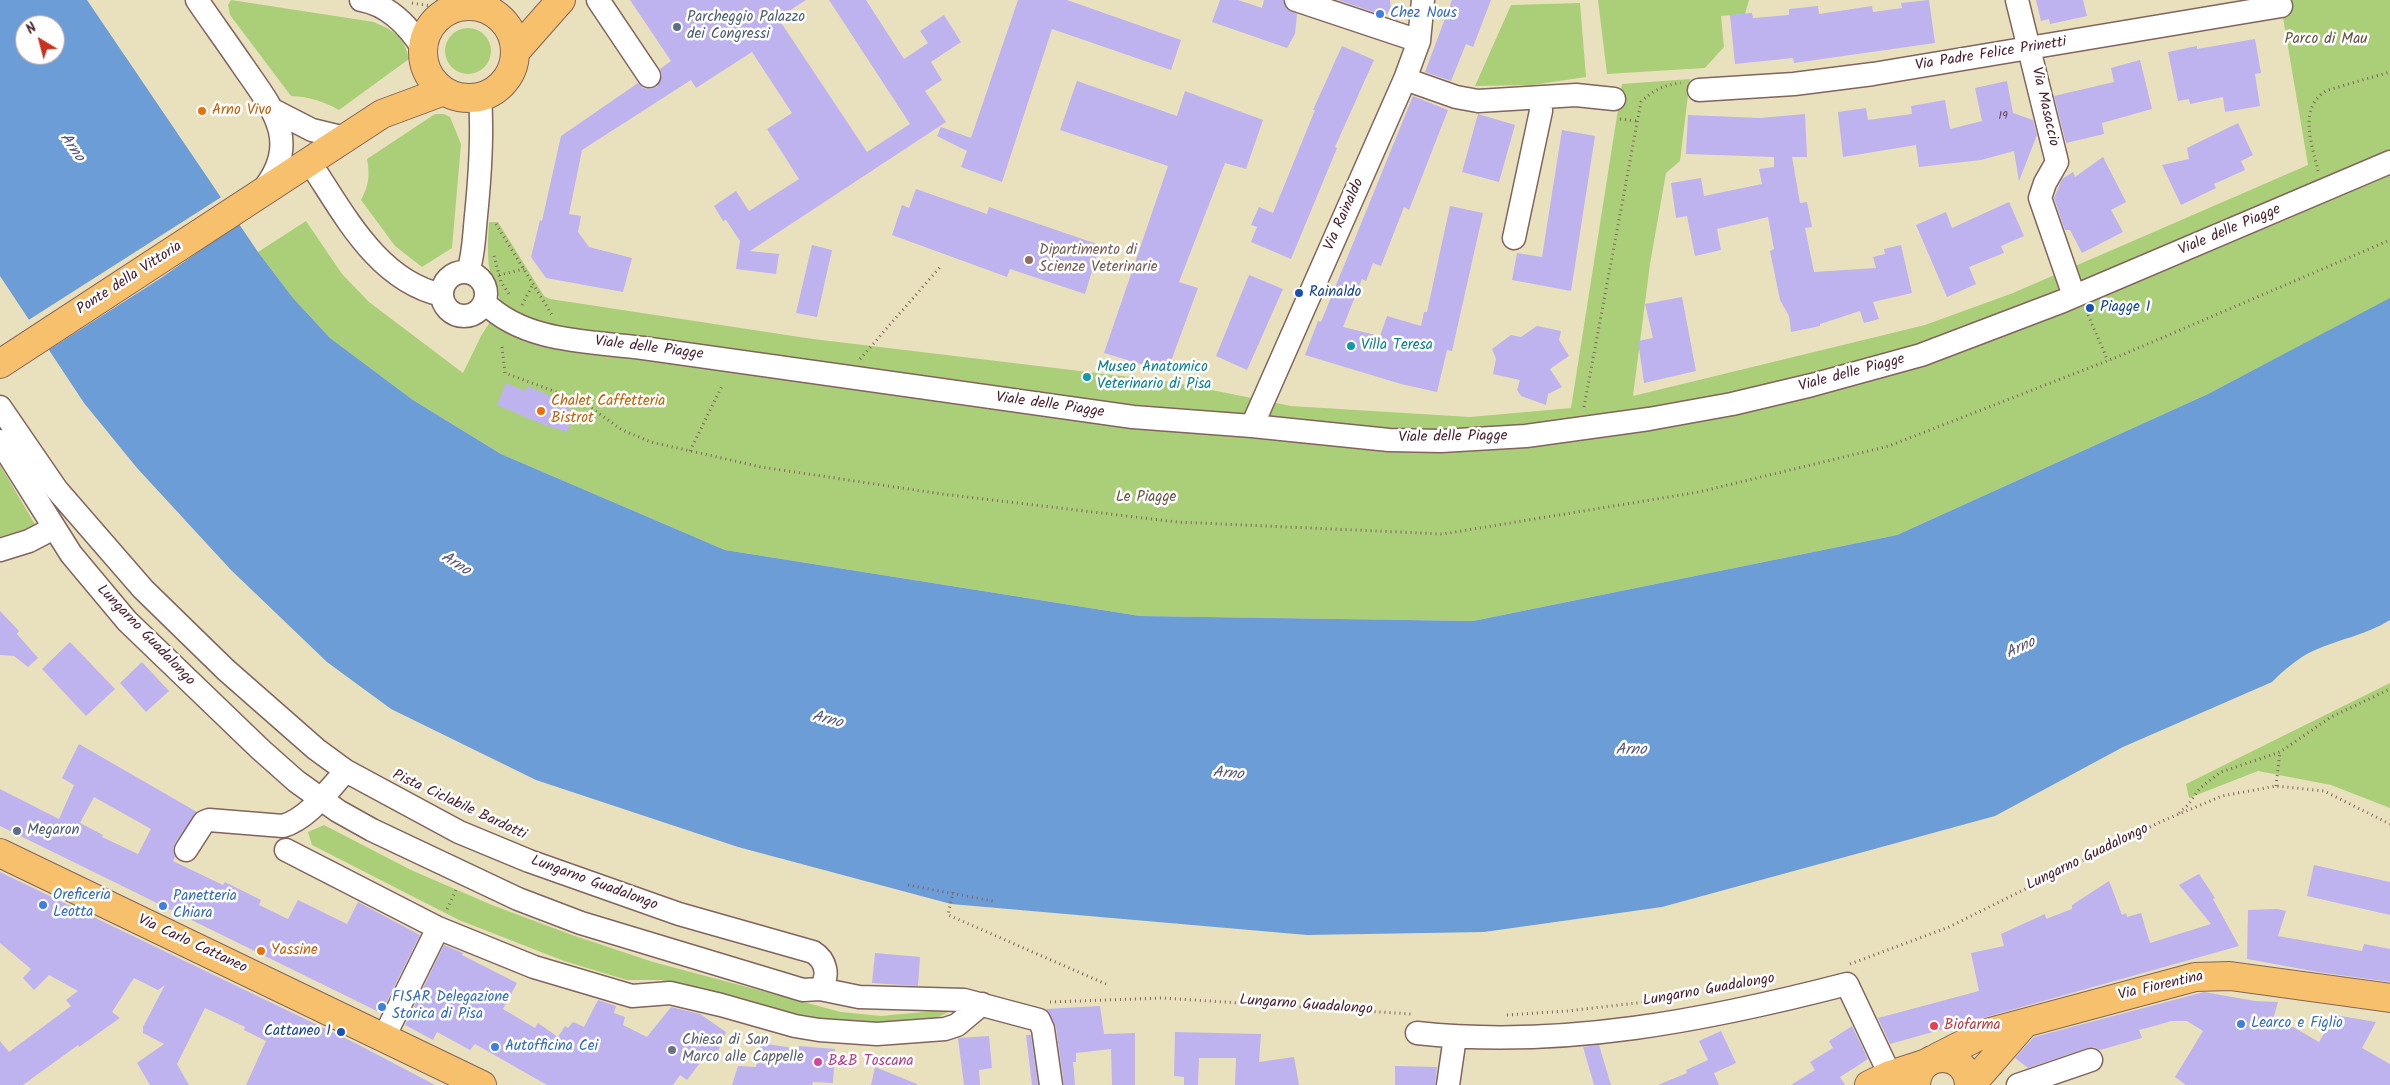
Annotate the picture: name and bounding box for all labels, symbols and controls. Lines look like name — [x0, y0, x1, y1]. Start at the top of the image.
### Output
place label: Chez Nous — [1390, 5, 1457, 23]
marker: Chez Nous — [1374, 8, 1386, 20]
place label: Parcheggio Palazzo dei Congressi — [687, 9, 805, 44]
north arrow — [15, 15, 65, 65]
text: N — [21, 17, 42, 40]
marker: Parcheggio Palazzo dei Congressi — [671, 21, 683, 33]
park label: Parco di Mau — [2285, 31, 2367, 49]
street label: Via Padre Felice Prinetti — [1914, 34, 2068, 76]
street label: Via Masaccio — [2026, 66, 2062, 148]
place label: Arno Vivo — [212, 102, 272, 120]
marker: Arno Vivo — [196, 105, 208, 117]
house number: 19 — [1998, 110, 2008, 124]
water label: Arno — [54, 130, 88, 166]
street label: Via Rainaldo — [1321, 176, 1369, 254]
street label: Viale delle Piagge — [2176, 201, 2284, 261]
street label: Ponte della Vittoria — [74, 238, 186, 320]
place label: Dipartimento di Scienze Veterinarie — [1039, 242, 1157, 277]
marker: Dipartimento di Scienze Veterinarie — [1023, 254, 1035, 266]
place label: Rainaldo — [1309, 284, 1361, 302]
marker: Rainaldo — [1293, 287, 1305, 299]
place label: Piagge 1 — [2100, 299, 2150, 317]
marker: Piagge 1 — [2084, 302, 2096, 314]
street label: Viale delle Piagge — [594, 333, 704, 365]
place label: Villa Teresa — [1361, 337, 1433, 355]
marker: Villa Teresa — [1345, 340, 1357, 352]
street label: Viale delle Piagge — [1797, 351, 1907, 397]
place label: Museo Anatomico Veterinario di Pisa — [1097, 359, 1211, 394]
marker: Museo Anatomico Veterinario di Pisa — [1081, 371, 1093, 383]
street label: Viale delle Piagge — [995, 389, 1105, 423]
place label: Chalet Caffetteria Bistrot — [551, 393, 665, 428]
marker: Chalet Caffetteria Bistrot — [535, 405, 547, 417]
street label: Viale delle Piagge — [1398, 428, 1508, 448]
park label: Le Piagge — [1116, 489, 1176, 507]
water label: Arno — [437, 549, 473, 581]
street label: Lungarno Guadalongo — [92, 582, 198, 690]
water label: Arno — [2003, 634, 2039, 664]
water label: Arno — [810, 708, 844, 734]
water label: Arno — [1616, 741, 1646, 761]
water label: Arno — [1212, 764, 1244, 786]
street label: Pista Ciclabile Bardotti — [389, 767, 529, 845]
street label: Lungarno Guadalongo — [2024, 821, 2152, 895]
place label: Megaron — [27, 822, 79, 840]
marker: Megaron — [11, 825, 23, 837]
street label: Lungarno Guadalongo — [528, 853, 660, 915]
place label: Oreficeria Leotta — [53, 887, 111, 922]
place label: Panetteria Chiara — [173, 888, 237, 923]
marker: Oreficeria Leotta — [37, 899, 49, 911]
marker: Panetteria Chiara — [157, 900, 169, 912]
street label: Via Carlo Cattaneo — [135, 912, 249, 978]
place label: Yassine — [271, 942, 318, 960]
marker: Yassine — [255, 945, 267, 957]
street label: Via Fiorentina — [2117, 968, 2205, 1006]
street label: Lungarno Guadalongo — [1642, 971, 1776, 1011]
place label: FISAR Delegazione Storica di Pisa — [392, 989, 509, 1024]
street label: Lungarno Guadalongo — [1239, 992, 1373, 1020]
marker: FISAR Delegazione Storica di Pisa — [376, 1001, 388, 1013]
place label: Learco e Figlio — [2251, 1015, 2343, 1033]
place label: Biofarma — [1944, 1017, 2001, 1035]
marker: Learco e Figlio — [2235, 1018, 2247, 1030]
marker: Biofarma — [1928, 1020, 1940, 1032]
place label: Cattaneo 1 — [264, 1023, 331, 1041]
marker: Cattaneo 1 — [335, 1026, 347, 1038]
place label: Chiesa di San Marco alle Cappelle — [682, 1032, 804, 1067]
place label: Autofficina Cei — [505, 1038, 598, 1056]
marker: Autofficina Cei — [489, 1041, 501, 1053]
marker: Chiesa di San Marco alle Cappelle — [666, 1044, 678, 1056]
place label: B&B Toscana — [828, 1053, 914, 1071]
marker: B&B Toscana — [812, 1056, 824, 1068]

